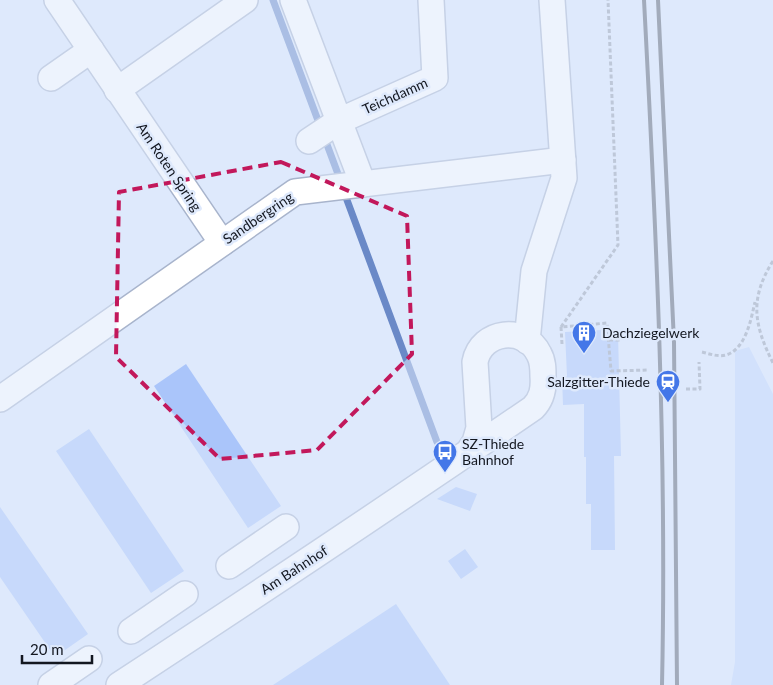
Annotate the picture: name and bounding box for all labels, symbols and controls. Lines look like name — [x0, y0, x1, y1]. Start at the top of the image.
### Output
street label: Teichdamm — [360, 74, 430, 117]
street label: Am Roten Spring — [133, 119, 205, 214]
street label: Sandbergring — [219, 188, 296, 247]
building icon: Dachziegelwerk — [571, 320, 597, 354]
place label: Dachziegelwerk — [602, 324, 700, 341]
station icon: Salzgitter-Thiede — [655, 369, 681, 403]
place label: Salzgitter-Thiede — [547, 373, 650, 390]
place label: SZ-Thiede Bahnhof — [462, 435, 524, 468]
bus stop icon: SZ-Thiede Bahnhof — [432, 439, 458, 473]
street label: Am Bahnhof — [257, 542, 331, 598]
scale bar — [22, 632, 92, 664]
text: 20 m — [30, 640, 64, 658]

